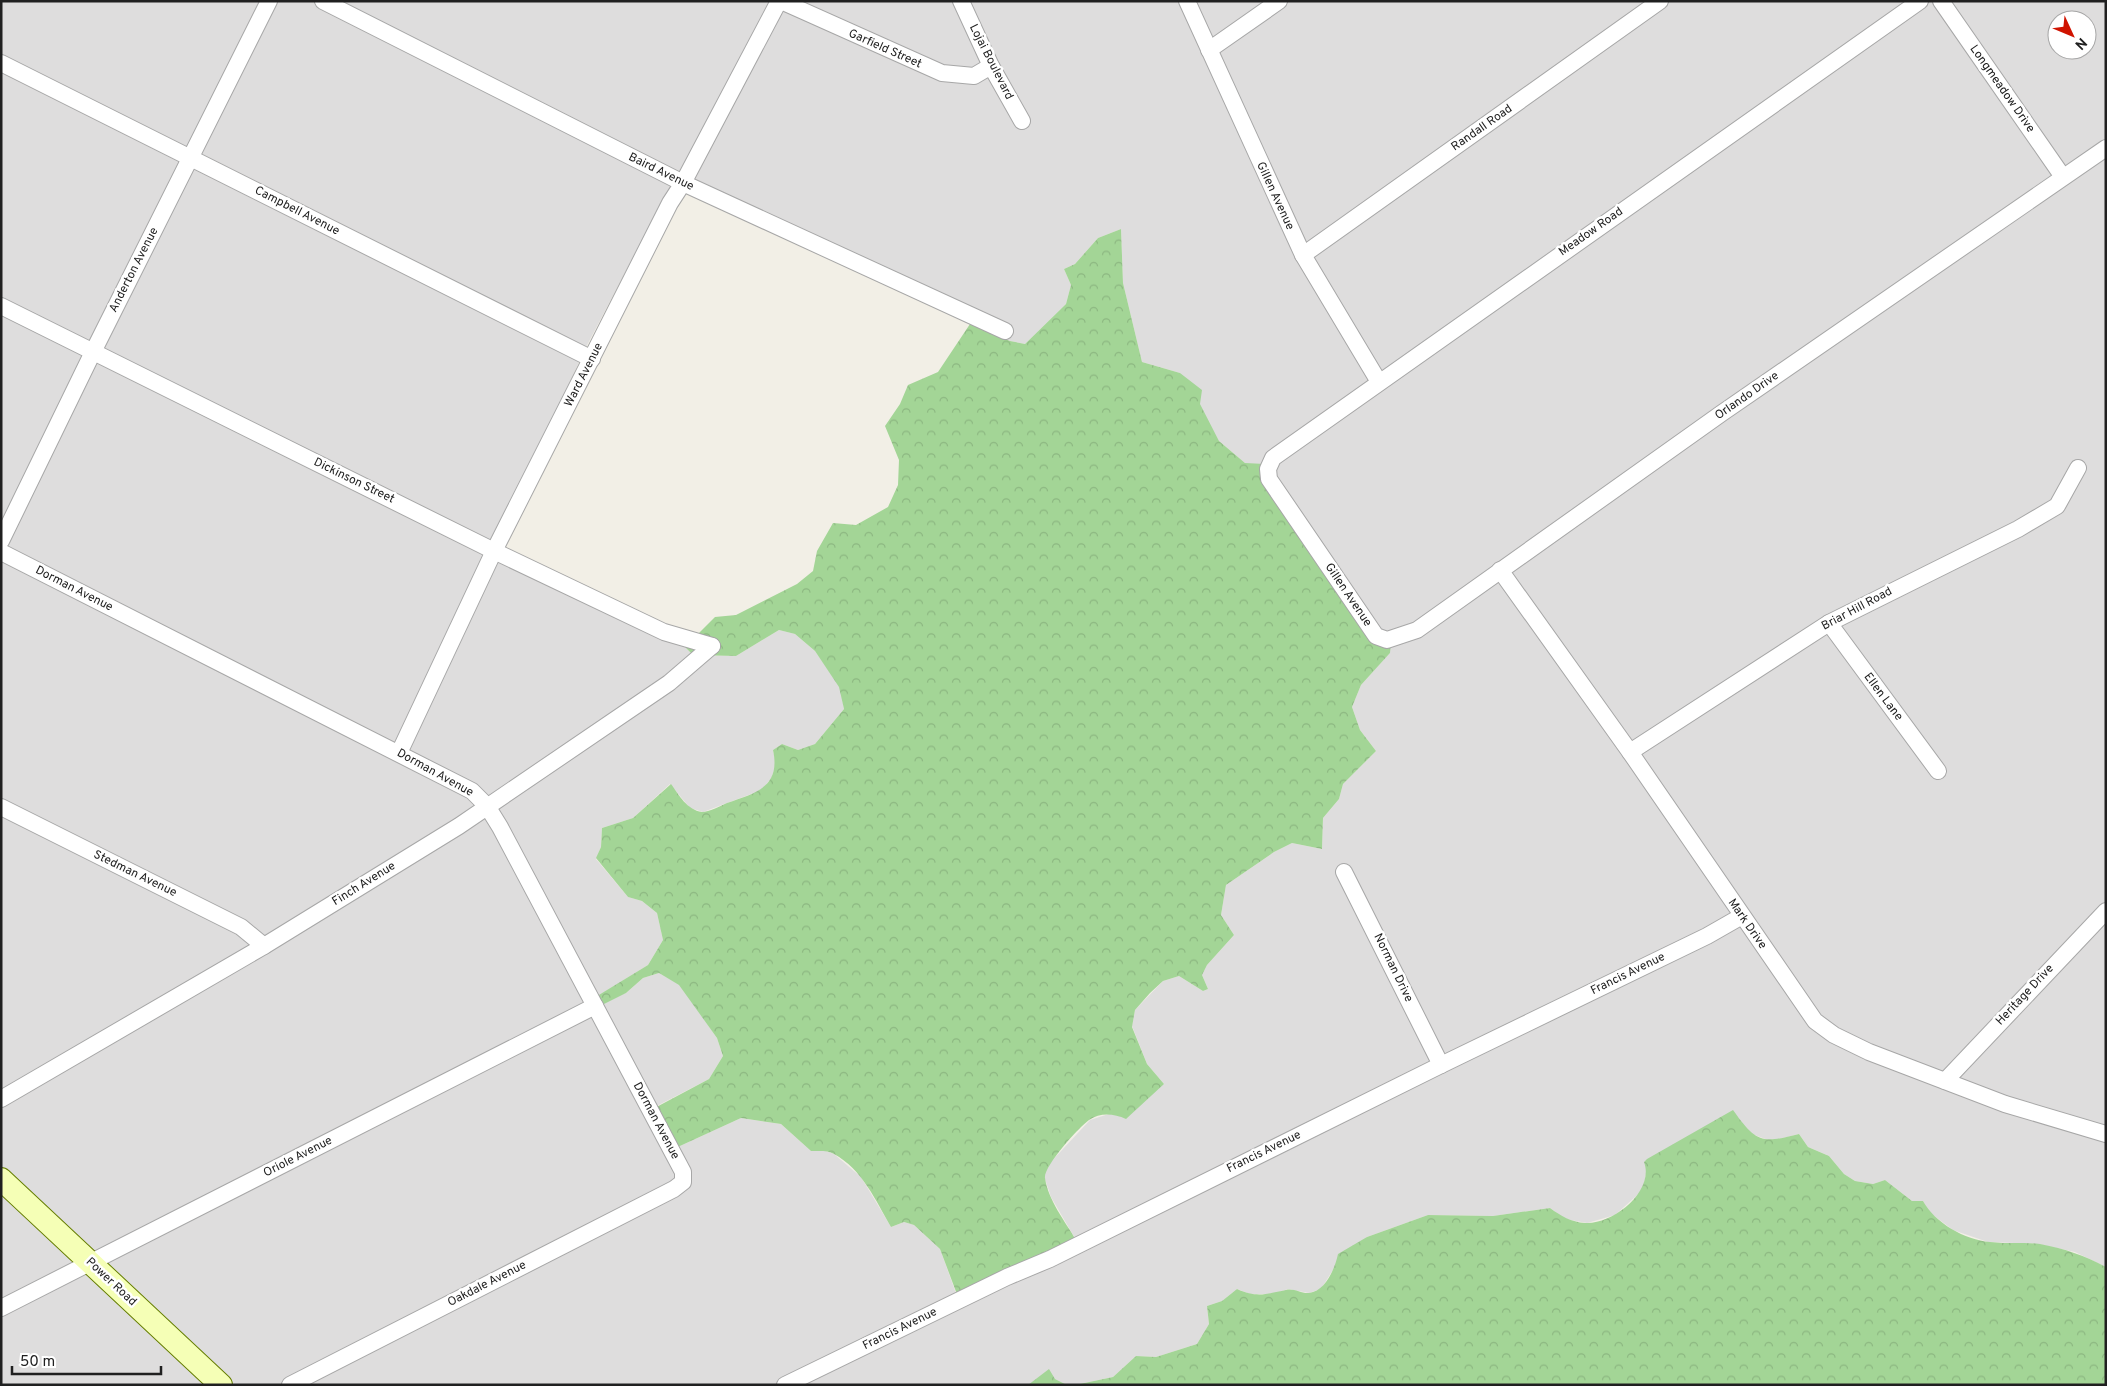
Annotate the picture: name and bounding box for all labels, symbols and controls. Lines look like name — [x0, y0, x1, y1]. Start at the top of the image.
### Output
north arrow — [2047, 10, 2097, 60]
street label: Lojai Boulevard — [965, 21, 1017, 103]
street label: Garfield Street — [846, 26, 924, 72]
text: N — [2071, 33, 2090, 53]
street label: Longmeadow Drive — [1966, 42, 2038, 136]
street label: Randall Road — [1448, 101, 1516, 155]
street label: Baird Avenue — [626, 149, 696, 195]
street label: Gillen Avenue — [1252, 159, 1298, 233]
street label: Campbell Avenue — [252, 183, 342, 239]
street label: Meadow Road — [1556, 204, 1626, 260]
street label: Anderton Avenue — [106, 225, 162, 315]
street label: Ward Avenue — [561, 340, 607, 410]
street label: Orlando Drive — [1712, 368, 1782, 424]
street label: Dickinson Street — [311, 454, 397, 508]
street label: Gillen Avenue — [1321, 560, 1375, 630]
street label: Dorman Avenue — [32, 563, 116, 615]
street label: Briar Hill Road — [1819, 584, 1895, 634]
street label: Ellen Lane — [1860, 670, 1906, 724]
street label: Dorman Avenue — [394, 745, 476, 801]
street label: Stedman Avenue — [91, 847, 179, 901]
street label: Finch Avenue — [329, 858, 399, 910]
street label: Mark Drive — [1724, 896, 1770, 952]
street label: Norman Drive — [1369, 931, 1417, 1005]
street label: Francis Avenue — [1588, 949, 1668, 999]
street label: Heritage Drive — [1993, 961, 2057, 1029]
street label: Dorman Avenue — [629, 1080, 683, 1162]
street label: Francis Avenue — [1224, 1127, 1304, 1177]
street label: Oriole Avenue — [261, 1133, 335, 1181]
street label: Power Road — [82, 1254, 140, 1310]
street label: Oakdale Avenue — [445, 1257, 529, 1311]
street label: Francis Avenue — [860, 1304, 940, 1354]
scale bar — [12, 1344, 161, 1376]
text: 50 m — [20, 1353, 55, 1372]

